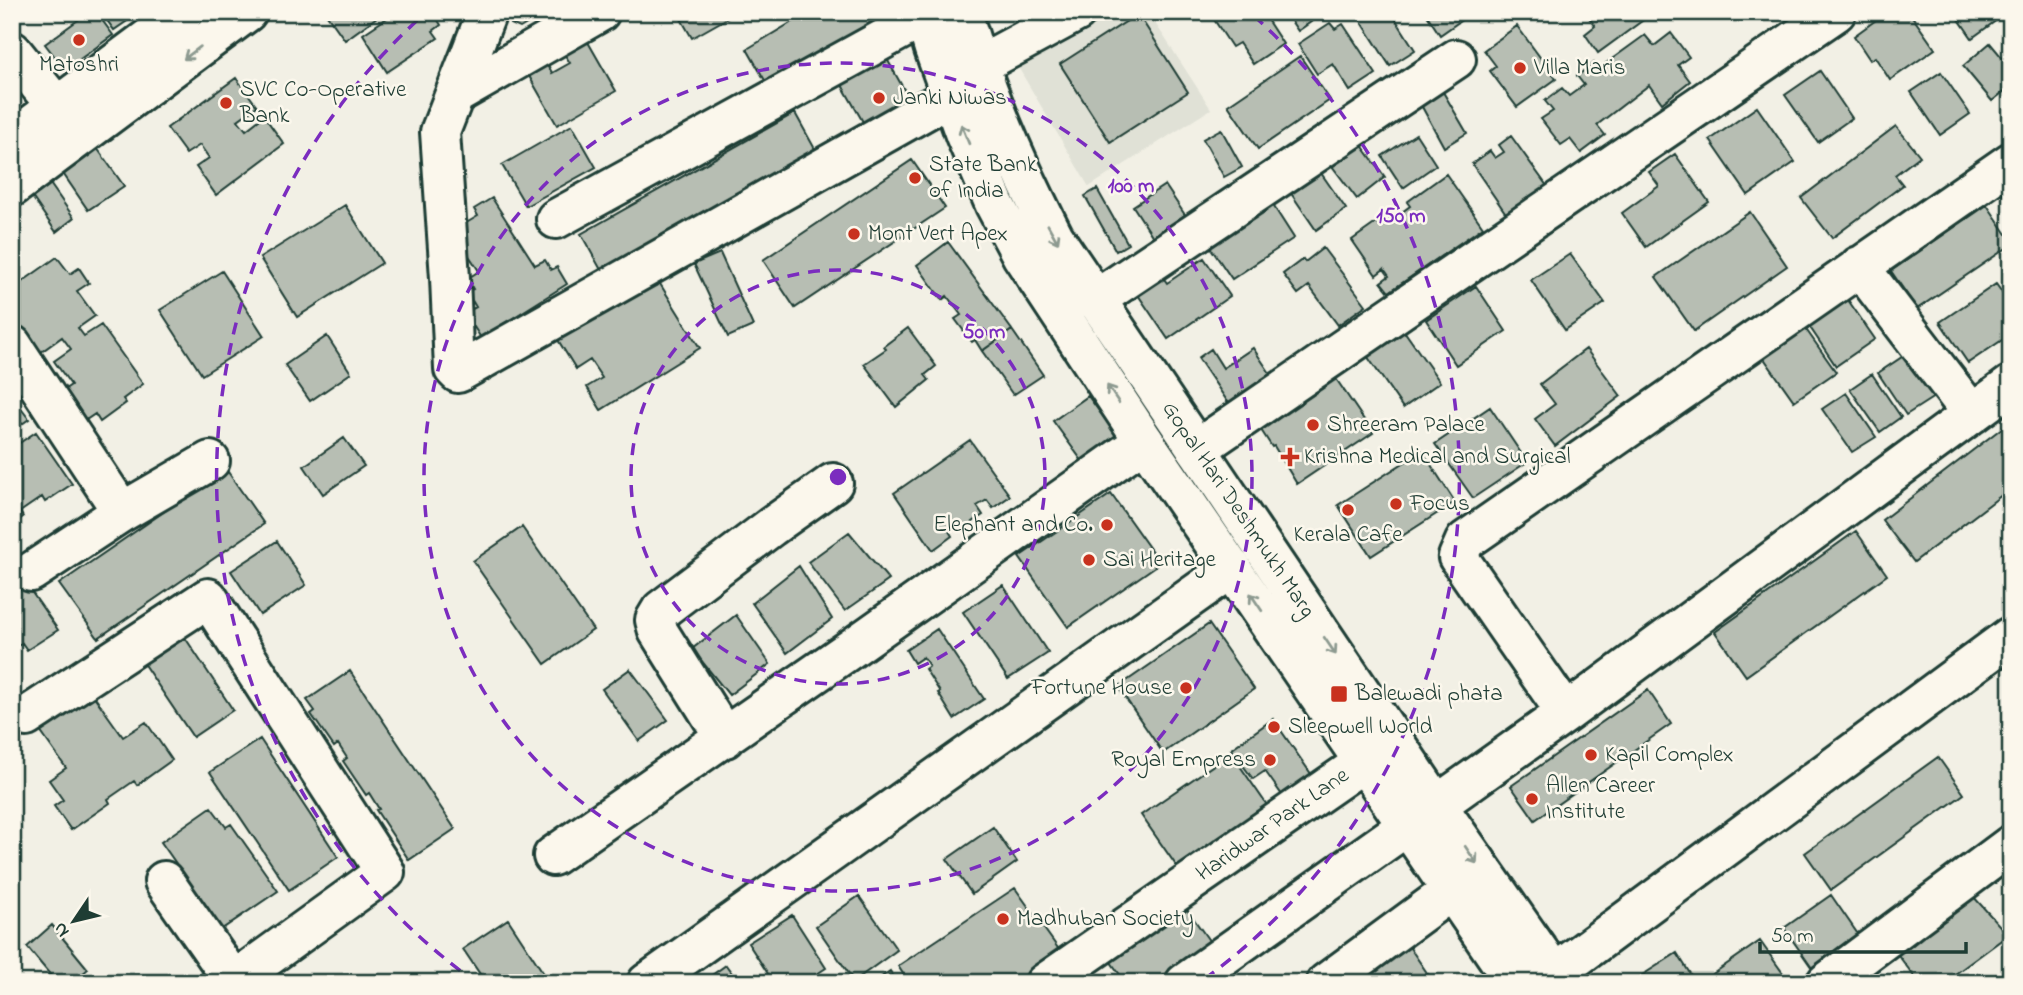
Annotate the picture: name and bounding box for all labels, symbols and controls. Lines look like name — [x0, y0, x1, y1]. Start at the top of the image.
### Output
marker: Matoshri — [71, 32, 87, 48]
one-way arrow — [183, 46, 202, 60]
place label: Matoshri — [39, 49, 119, 82]
place label: Villa Maris — [1533, 52, 1625, 85]
marker: Villa Maris — [1512, 60, 1528, 76]
place label: SVC Co-Operative Bank — [239, 74, 407, 133]
place label: Janki Niwas — [893, 82, 1007, 115]
marker: Janki Niwas — [871, 90, 887, 106]
marker: SVC Co-Operative Bank — [218, 95, 234, 111]
one-way arrow — [957, 123, 970, 145]
place label: State Bank of India — [929, 149, 1038, 208]
marker: State Bank of India — [907, 170, 923, 186]
text: 100 m — [1108, 172, 1154, 202]
text: 150 m — [1376, 202, 1426, 232]
place label: Mont Vert Apex — [868, 218, 1008, 251]
one-way arrow — [1046, 223, 1060, 243]
marker: Mont Vert Apex — [846, 226, 862, 242]
text: 50 m — [963, 318, 1005, 348]
one-way arrow — [1106, 385, 1120, 405]
street label: Gopal Hari Deshmukh Marg — [1152, 395, 1323, 626]
place label: Shreeram Palace — [1327, 409, 1485, 442]
marker: Shreeram Palace — [1305, 417, 1321, 433]
place label: Krishna Medical and Surgical — [1304, 441, 1571, 475]
marker: Krishna Medical and Surgical — [1282, 449, 1298, 465]
centre of rings — [826, 465, 850, 489]
place label: Focus — [1409, 488, 1470, 521]
marker: Focus — [1388, 496, 1404, 512]
marker: Kerala Cafe — [1340, 502, 1356, 518]
place label: Elephant and Co. — [933, 509, 1093, 542]
marker: Elephant and Co. — [1099, 517, 1115, 533]
place label: Kerala Cafe — [1293, 519, 1403, 552]
place label: Sai Heritage — [1103, 544, 1217, 578]
marker: Sai Heritage — [1081, 552, 1097, 568]
one-way arrow — [1249, 593, 1263, 613]
one-way arrow — [1323, 636, 1337, 655]
place label: Fortune House — [1030, 672, 1173, 705]
place label: Balewadi phata — [1354, 678, 1503, 711]
marker: Fortune House — [1178, 680, 1194, 696]
marker: Balewadi phata — [1329, 684, 1349, 704]
place label: Sleepwell World — [1288, 711, 1432, 744]
marker: Sleepwell World — [1266, 719, 1282, 735]
place label: Kapil Complex — [1605, 739, 1734, 772]
place label: Royal Empress — [1111, 744, 1256, 779]
marker: Kapil Complex — [1583, 747, 1599, 763]
marker: Royal Empress — [1262, 752, 1278, 768]
street label: Haridwar Park Lane — [1190, 759, 1357, 890]
place label: Allen Career Institute — [1546, 770, 1656, 829]
marker: Allen Career Institute — [1524, 791, 1540, 807]
one-way arrow — [1464, 844, 1478, 864]
north arrow — [38, 886, 108, 956]
place label: Madhuban Society — [1017, 903, 1194, 938]
marker: Madhuban Society — [995, 911, 1011, 927]
scale bar — [1760, 911, 1967, 955]
text: N — [47, 916, 77, 942]
text: 50 m — [1771, 922, 1814, 952]

